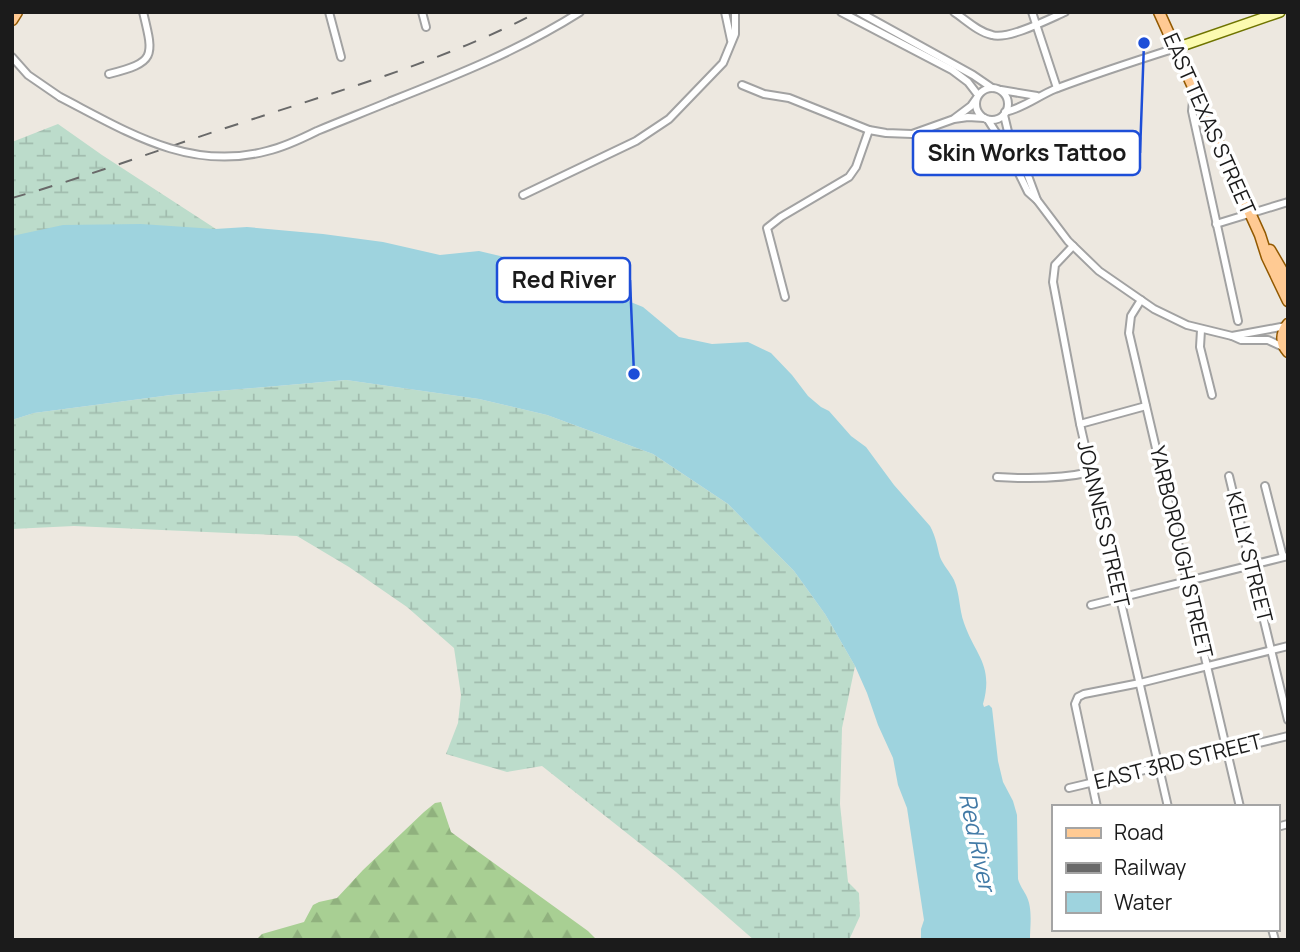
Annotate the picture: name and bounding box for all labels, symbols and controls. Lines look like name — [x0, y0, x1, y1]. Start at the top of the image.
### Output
street label: EAST TEXAS STREET — [1157, 28, 1263, 219]
callout: Skin Works Tattoo — [913, 131, 1140, 175]
text: Skin Works Tattoo — [927, 136, 1127, 168]
callout: Red River — [497, 258, 630, 302]
text: Red River — [512, 263, 616, 295]
street label: JOANNES STREET — [1071, 438, 1137, 610]
street label: YARBOROUGH STREET — [1144, 443, 1220, 661]
street label: KELLY STREET — [1220, 488, 1280, 626]
street label: EAST 3RD STREET — [1091, 726, 1265, 795]
water label: Red River — [952, 790, 1004, 896]
legend — [1052, 805, 1279, 931]
text: Road — [1114, 818, 1164, 846]
text: Railway — [1114, 853, 1186, 881]
text: Water — [1114, 888, 1173, 916]

